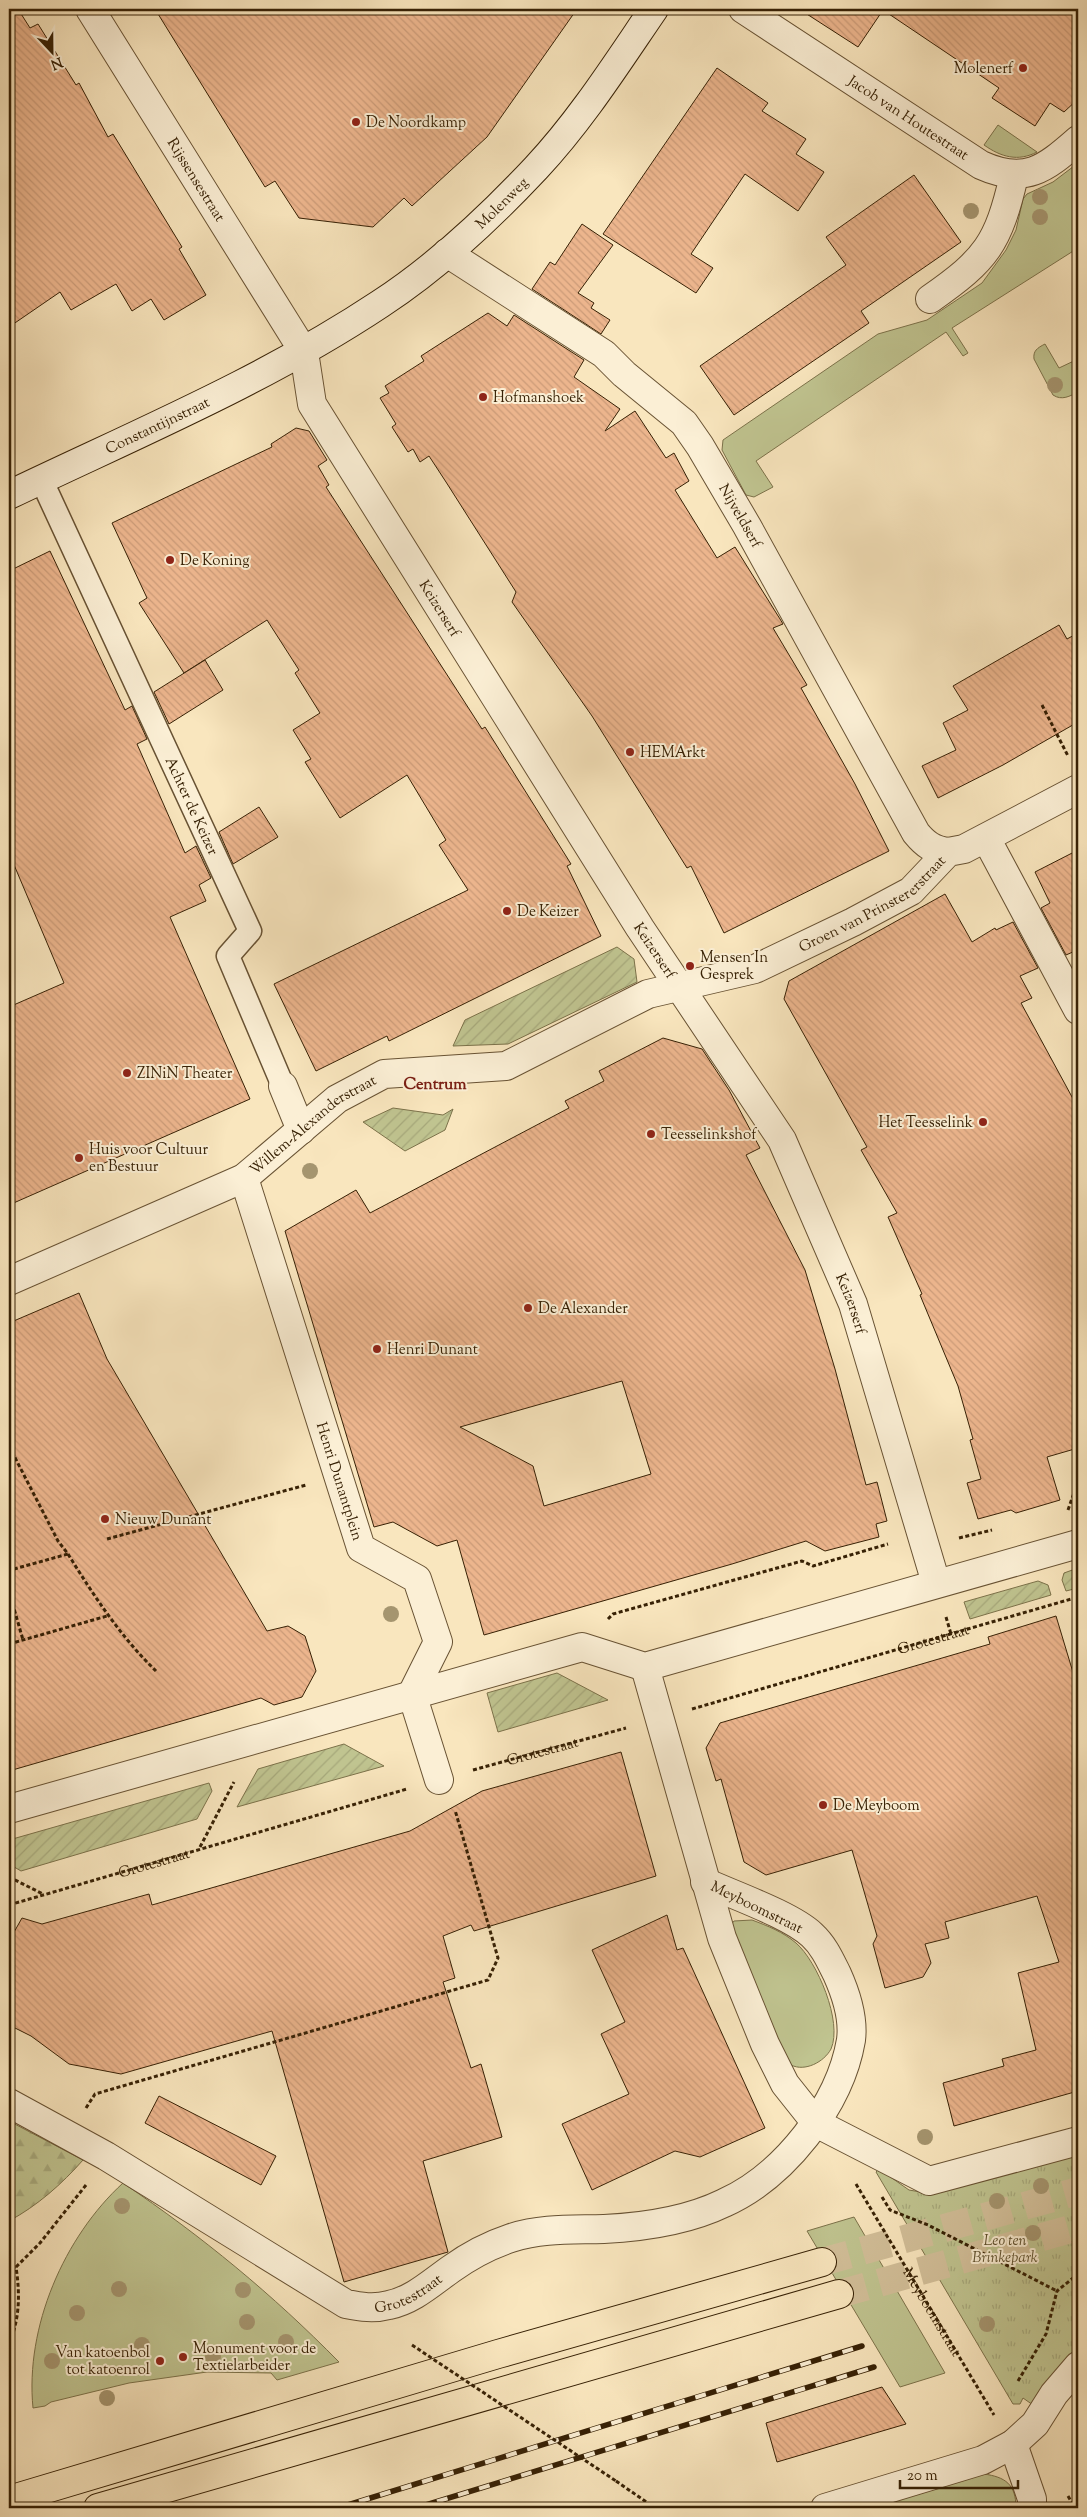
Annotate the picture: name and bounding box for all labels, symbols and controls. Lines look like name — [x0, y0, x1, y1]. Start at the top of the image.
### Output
north arrow — [28, 28, 78, 78]
text: N — [47, 51, 65, 74]
place label: Molenerf — [954, 59, 1014, 80]
marker: Molenerf — [1017, 62, 1029, 74]
street label: Jacob van Houtestraat — [842, 71, 972, 166]
place label: De Noordkamp — [366, 113, 466, 134]
marker: De Noordkamp — [350, 116, 362, 128]
street label: Rijssensestraat — [161, 134, 229, 226]
street label: Molenweg — [472, 173, 534, 235]
place label: Hofmanshoek — [493, 388, 584, 409]
marker: Hofmanshoek — [477, 391, 489, 403]
street label: Constantijnstraat — [102, 393, 214, 460]
street label: Nijveldserf — [712, 480, 766, 553]
place label: De Koning — [180, 551, 250, 572]
marker: De Koning — [164, 554, 176, 566]
street label: Keizerserf — [413, 577, 465, 642]
place label: HEMArkt — [640, 743, 705, 764]
marker: HEMArkt — [624, 746, 636, 758]
street label: Achter de Keizer — [159, 754, 223, 859]
street label: Groen van Prinstererstraat — [796, 852, 951, 958]
place label: De Keizer — [517, 902, 579, 923]
marker: De Keizer — [501, 905, 513, 917]
street label: Keizerserf — [627, 919, 681, 984]
place label: Mensen In Gesprek — [700, 948, 768, 986]
marker: Mensen In Gesprek — [684, 960, 696, 972]
place label: ZINiN Theater — [137, 1064, 233, 1085]
marker: ZINiN Theater — [121, 1067, 133, 1079]
street label: Willem-Alexanderstraat — [246, 1071, 381, 1181]
district label: Centrum — [403, 1074, 467, 1097]
place label: Het Teesselink — [878, 1113, 973, 1134]
marker: Het Teesselink — [977, 1116, 989, 1128]
place label: Teesselinkshof — [661, 1125, 757, 1146]
marker: Teesselinkshof — [645, 1128, 657, 1140]
place label: Huis voor Cultuur en Bestuur — [89, 1140, 208, 1178]
marker: Huis voor Cultuur en Bestuur — [73, 1152, 85, 1164]
street label: Keizerserf — [829, 1270, 871, 1338]
place label: De Alexander — [538, 1299, 628, 1320]
marker: De Alexander — [522, 1302, 534, 1314]
place label: Henri Dunant — [387, 1340, 478, 1361]
marker: Henri Dunant — [371, 1343, 383, 1355]
street label: Henri Dunantplein — [310, 1420, 367, 1544]
place label: Nieuw Dunant — [115, 1510, 211, 1531]
marker: Nieuw Dunant — [99, 1513, 111, 1525]
street label: Grotestraat — [895, 1620, 972, 1661]
street label: Grotestraat — [505, 1733, 581, 1772]
place label: De Meyboom — [833, 1796, 920, 1817]
marker: De Meyboom — [817, 1799, 829, 1811]
street label: Grotestraat — [116, 1844, 193, 1885]
street label: Meyboomstraat — [707, 1877, 806, 1940]
park label: Leo ten Brinkepark — [972, 2231, 1038, 2269]
street label: Meyboomstraat — [896, 2264, 966, 2361]
street label: Grotestraat — [373, 2270, 447, 2319]
place label: Monument voor de Textielarbeider — [193, 2339, 316, 2377]
place label: Van katoenbol tot katoenrol — [55, 2343, 150, 2381]
marker: Monument voor de Textielarbeider — [177, 2351, 189, 2363]
marker: Van katoenbol tot katoenrol — [154, 2355, 166, 2367]
scale bar — [900, 2457, 1017, 2489]
text: 20 m — [907, 2466, 938, 2487]

